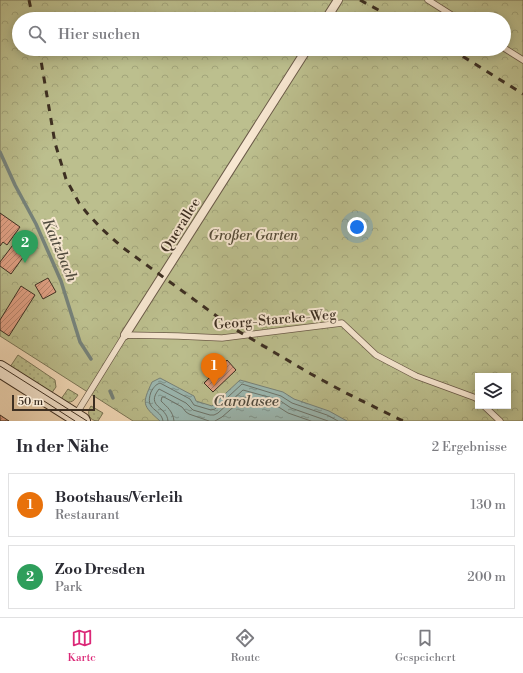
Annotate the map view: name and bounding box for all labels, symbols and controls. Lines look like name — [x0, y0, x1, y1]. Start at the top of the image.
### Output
search box — [12, 12, 511, 56]
icon: search — [26, 23, 48, 45]
text: Hier suchen — [58, 25, 140, 44]
street label: Querallee — [157, 195, 205, 256]
water label: Kaitzbach — [38, 216, 82, 285]
your location — [347, 217, 367, 237]
park label: Großer Garten — [208, 227, 298, 245]
pin: 2 — [12, 230, 38, 263]
street label: Georg-Starcke-Weg — [213, 306, 338, 334]
pin: 1 — [201, 353, 227, 386]
map controls — [475, 373, 511, 409]
button: layers — [475, 373, 511, 409]
water label: Carolasee — [213, 392, 279, 411]
scale bar — [12, 393, 95, 412]
text: 50 m — [18, 395, 43, 409]
text: In der Nähe — [16, 436, 109, 458]
text: 2 Ergebnisse — [432, 439, 507, 455]
text: Bootshaus/Verleih — [55, 488, 183, 507]
text: 1 — [27, 497, 33, 513]
text: 130 m — [471, 497, 506, 513]
text: Restaurant — [55, 507, 120, 523]
text: Zoo Dresden — [55, 560, 145, 579]
text: 2 — [26, 569, 34, 585]
text: 200 m — [467, 569, 506, 585]
text: Park — [55, 579, 82, 595]
tab: Karte — [67, 627, 96, 665]
tab: Route — [231, 627, 260, 665]
tab: Gespeichert — [395, 627, 456, 665]

